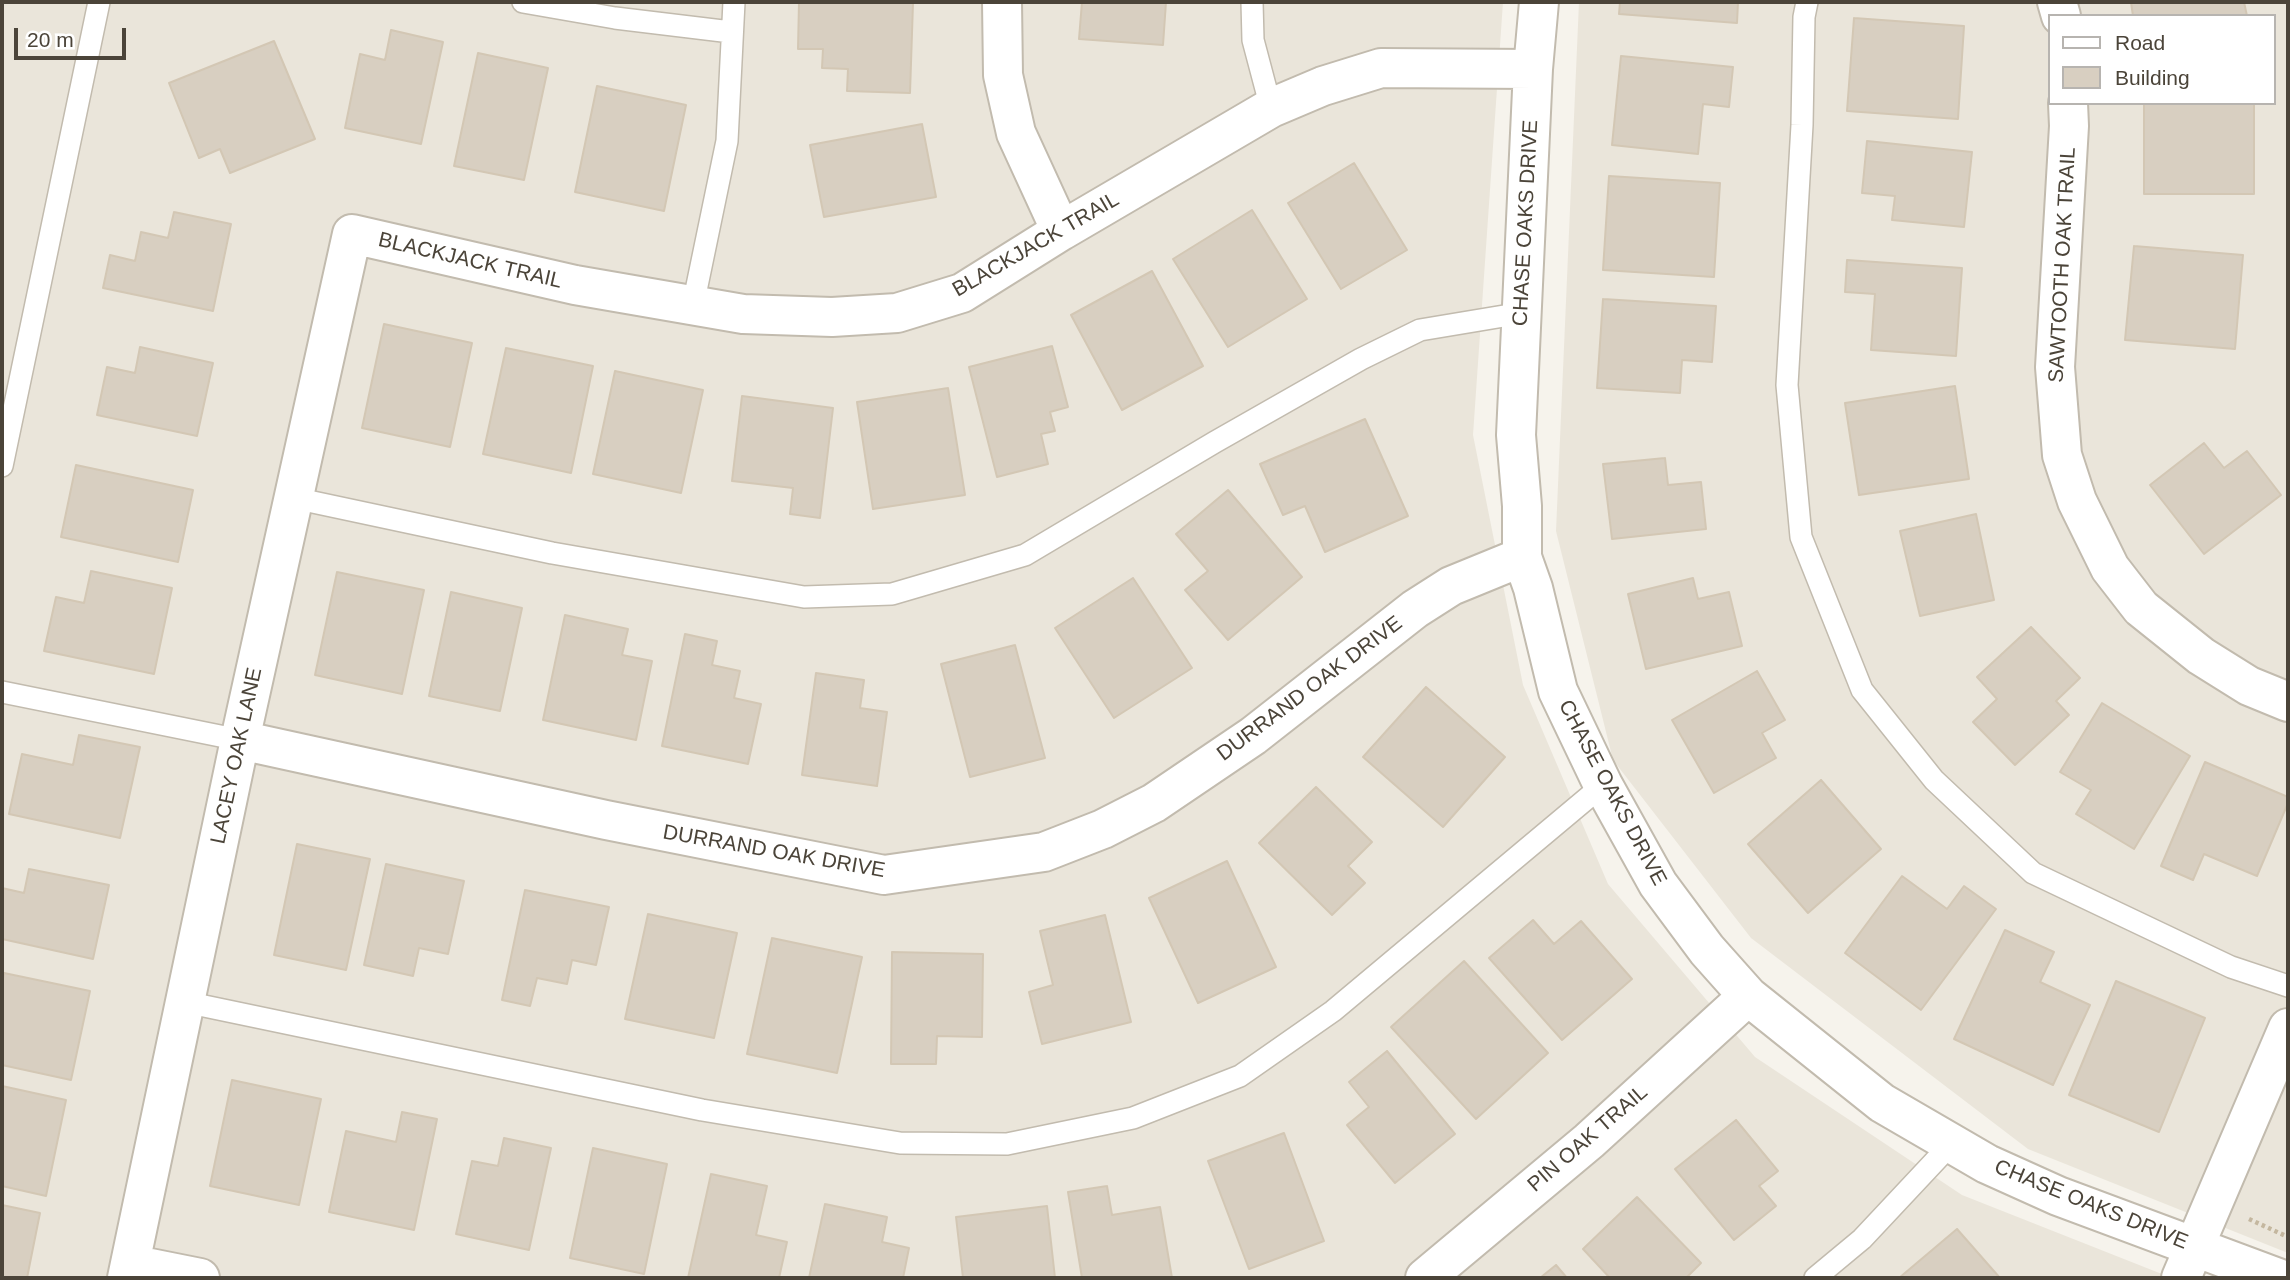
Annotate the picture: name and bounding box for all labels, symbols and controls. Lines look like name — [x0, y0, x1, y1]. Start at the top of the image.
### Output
scale bar — [18, 14, 130, 58]
legend — [2048, 14, 2276, 105]
text: 20 m — [27, 28, 74, 51]
text: Road — [2115, 31, 2165, 54]
text: Building — [2115, 66, 2190, 89]
street label: CHASE OAKS DRIVE — [1508, 119, 1544, 327]
street label: SAWTOOTH OAK TRAIL — [2044, 147, 2082, 383]
street label: BLACKJACK TRAIL — [948, 187, 1124, 303]
street label: BLACKJACK TRAIL — [376, 228, 564, 294]
street label: DURRAND OAK DRIVE — [1212, 611, 1408, 767]
street label: LACEY OAK LANE — [206, 665, 268, 847]
street label: CHASE OAKS DRIVE — [1552, 696, 1672, 890]
street label: DURRAND OAK DRIVE — [661, 820, 887, 884]
street label: PIN OAK TRAIL — [1523, 1080, 1653, 1198]
street label: CHASE OAKS DRIVE — [1991, 1155, 2191, 1255]

